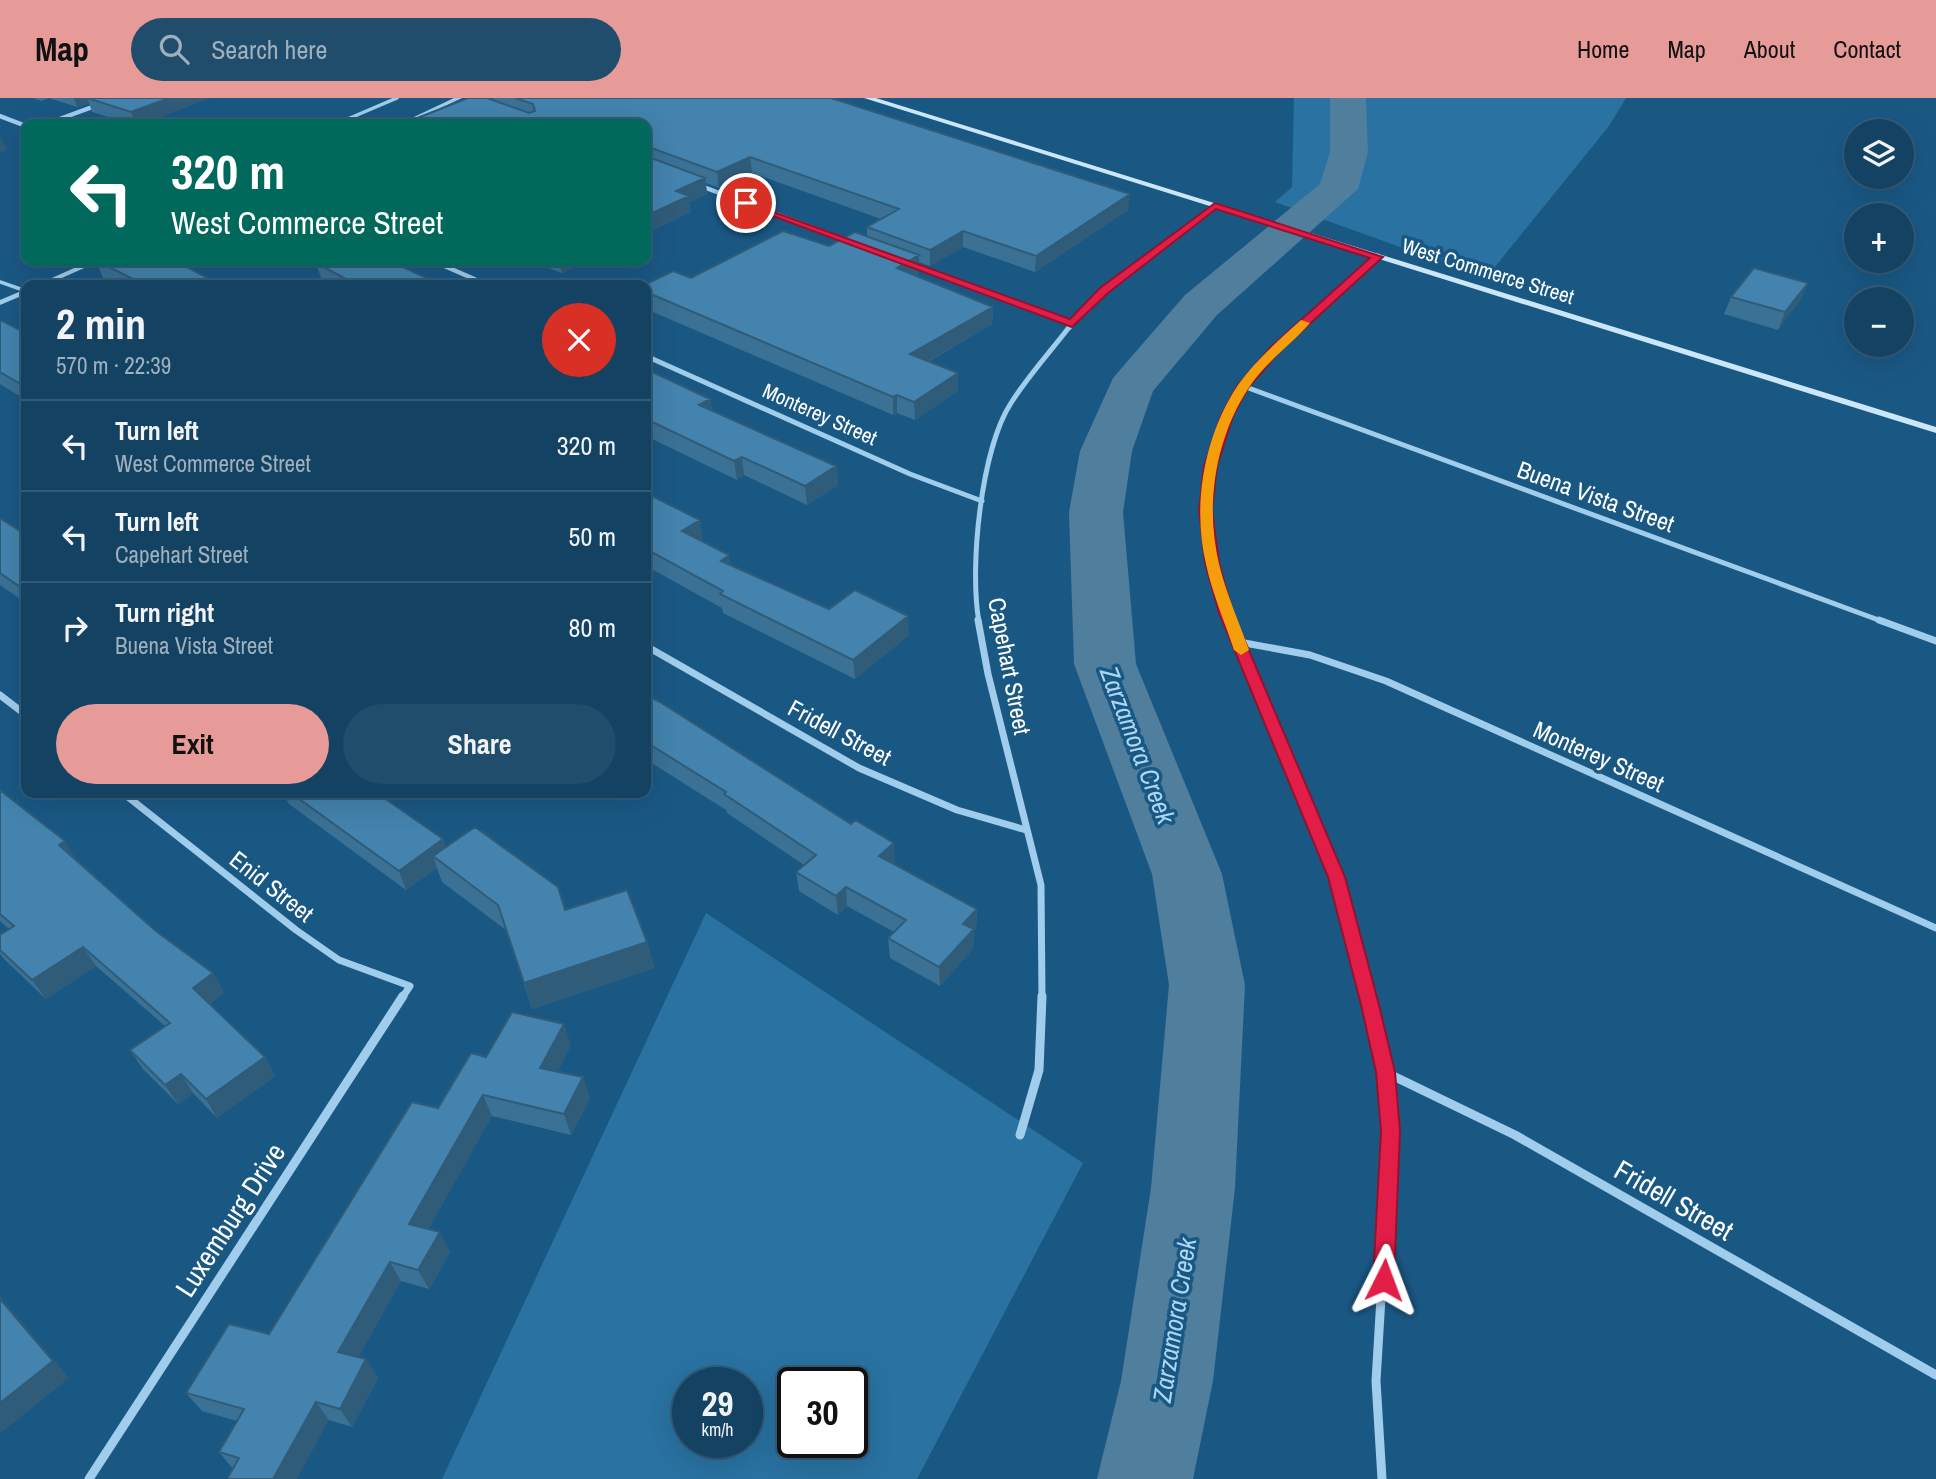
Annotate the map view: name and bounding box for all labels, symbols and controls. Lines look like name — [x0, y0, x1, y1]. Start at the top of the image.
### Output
search box — [131, 18, 621, 81]
text: Map — [35, 27, 89, 71]
icon: search — [155, 30, 193, 68]
text: Search here — [211, 32, 327, 67]
text: Home — [1577, 33, 1629, 65]
text: Map — [1667, 33, 1706, 65]
text: About — [1744, 33, 1795, 65]
text: Contact — [1833, 33, 1901, 65]
map controls — [1844, 119, 1914, 357]
button: layers — [1844, 119, 1914, 189]
text: 320 m — [171, 138, 285, 204]
icon: left — [56, 147, 147, 238]
pin — [716, 173, 776, 233]
icon: arrive — [727, 184, 765, 222]
text: West Commerce Street — [171, 201, 443, 244]
button: + — [1844, 203, 1914, 273]
street label: West Commerce Street — [1398, 231, 1578, 311]
button: − — [1844, 287, 1914, 357]
text: 2 min — [56, 296, 146, 352]
button: close — [542, 303, 616, 377]
text: 570 m · 22:39 — [56, 350, 171, 381]
street label: Monterey Street — [758, 376, 882, 452]
text: Turn left — [115, 413, 199, 448]
icon: left — [56, 427, 94, 465]
text: 320 m — [557, 428, 616, 463]
text: West Commerce Street — [115, 448, 311, 479]
street label: Buena Vista Street — [1513, 453, 1679, 539]
text: Turn left — [115, 504, 199, 539]
icon: left — [56, 518, 94, 556]
text: 50 m — [569, 519, 616, 554]
text: Capehart Street — [115, 539, 248, 570]
text: Turn right — [115, 595, 214, 630]
street label: Capehart Street — [981, 595, 1039, 738]
icon: right — [56, 609, 94, 647]
text: 80 m — [569, 610, 616, 645]
text: Buena Vista Street — [115, 630, 273, 661]
water label: Zarzamora Creek — [1092, 660, 1185, 830]
street label: Fridell Street — [783, 691, 898, 773]
button: Exit — [56, 704, 329, 784]
button: Share — [343, 704, 616, 784]
street label: Monterey Street — [1529, 713, 1670, 799]
street label: Enid Street — [223, 843, 321, 929]
street label: Luxemburg Drive — [166, 1136, 294, 1304]
street label: Fridell Street — [1608, 1151, 1740, 1249]
water label: Zarzamora Creek — [1144, 1234, 1204, 1406]
position arrow — [1347, 1243, 1421, 1317]
speed limit sign: 30 — [777, 1367, 868, 1458]
text: 29 — [702, 1380, 733, 1427]
text: km/h — [702, 1417, 734, 1442]

